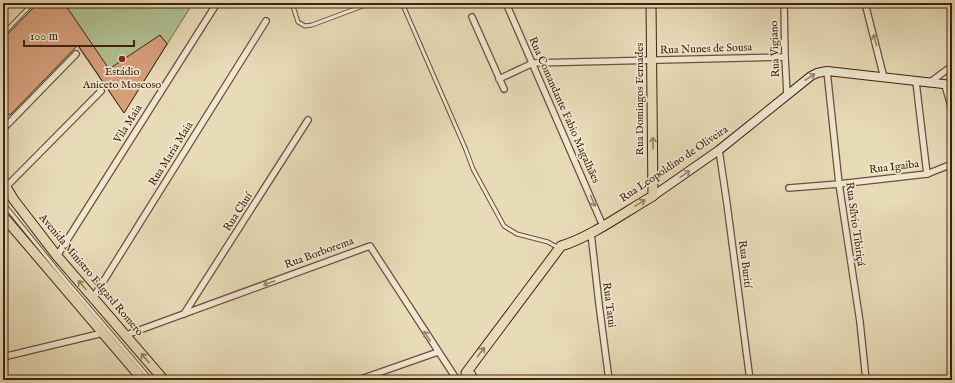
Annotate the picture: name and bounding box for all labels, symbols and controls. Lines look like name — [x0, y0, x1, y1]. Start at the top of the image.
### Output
street label: Rua Vigiano — [767, 20, 783, 78]
scale bar — [24, 22, 134, 48]
text: 100 m — [30, 29, 58, 44]
one-way arrow — [871, 34, 878, 47]
street label: Rua Comandante Fabio Magalhães — [525, 35, 603, 185]
street label: Rua Nunes de Sousa — [660, 40, 753, 58]
street label: Rua Domingos Fernades — [633, 42, 647, 155]
marker: Estádio Aniceto Moscoso — [117, 54, 127, 64]
place label: Estádio Aniceto Moscoso — [82, 65, 161, 92]
one-way arrow — [804, 73, 815, 81]
street label: Vila Maia — [110, 102, 145, 147]
street label: Rua Maria Maia — [146, 119, 196, 189]
street label: Rua Leopoldino de Oliveira — [617, 122, 731, 206]
one-way arrow — [649, 137, 656, 150]
street label: Rua Igaiba — [868, 157, 920, 177]
one-way arrow — [679, 170, 690, 178]
street label: Rua Sílvio Tibiriçá — [842, 181, 868, 267]
street label: Rua Chuí — [220, 189, 256, 234]
one-way arrow — [589, 195, 597, 207]
one-way arrow — [634, 199, 646, 207]
street label: Avenida Ministro Edgard Romero — [35, 210, 146, 339]
street label: Rua Borborema — [283, 234, 356, 272]
street label: Rua Burití — [735, 239, 755, 290]
one-way arrow — [263, 279, 275, 287]
one-way arrow — [77, 280, 86, 290]
street label: Rua Tatui — [599, 282, 619, 329]
one-way arrow — [423, 330, 431, 342]
one-way arrow — [477, 347, 486, 358]
one-way arrow — [141, 352, 150, 363]

